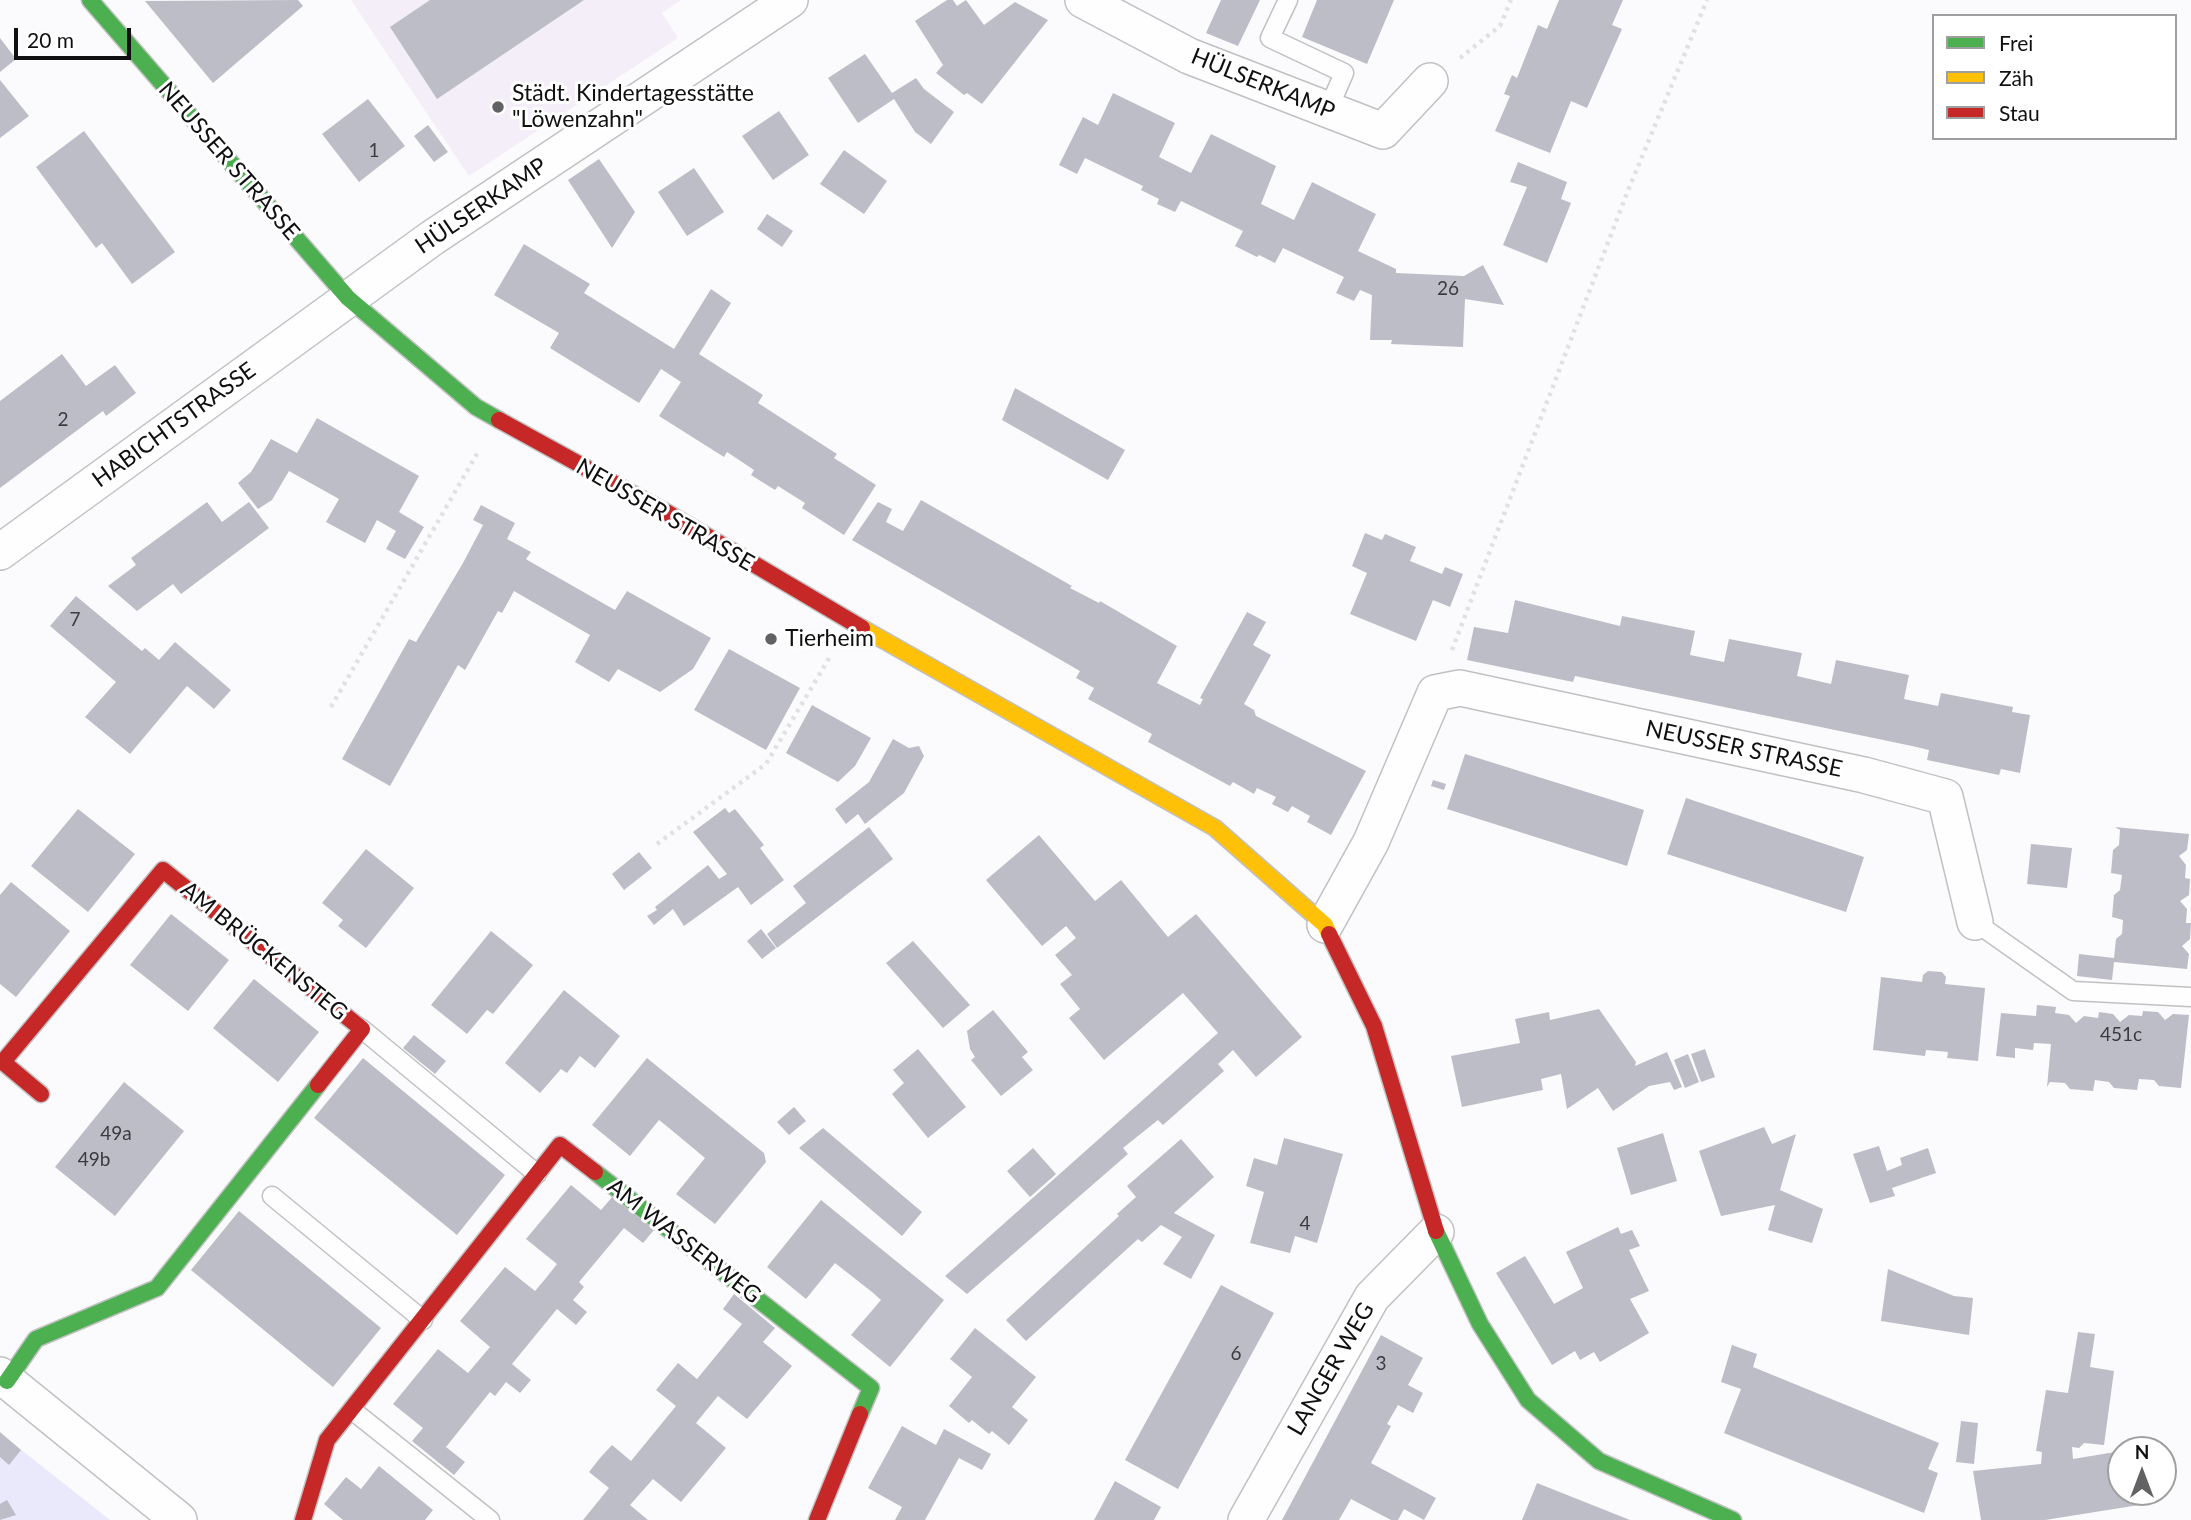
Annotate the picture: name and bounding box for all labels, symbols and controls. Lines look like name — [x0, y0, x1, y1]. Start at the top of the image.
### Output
scale bar — [18, 14, 135, 58]
legend — [1932, 14, 2177, 140]
text: 20 m — [27, 27, 74, 52]
text: Frei — [1999, 30, 2033, 55]
street label: HÜLSERKAMP — [1187, 43, 1339, 125]
text: Zäh — [1999, 65, 2034, 90]
street label: NEUSSER STRASSE — [153, 76, 305, 246]
place label: Städt. Kindertagesstätte "Löwenzahn" — [512, 80, 754, 134]
marker: Städt. Kindertagesstätte "Löwenzahn" — [490, 99, 506, 115]
text: Stau — [1999, 100, 2040, 125]
house number: 1 — [368, 140, 380, 162]
street label: HÜLSERKAMP — [410, 152, 552, 260]
house number: 26 — [1437, 278, 1459, 300]
street label: HABICHTSTRASSE — [87, 356, 261, 494]
house number: 2 — [57, 409, 69, 431]
street label: NEUSSER STRASSE — [571, 453, 759, 577]
house number: 7 — [69, 609, 81, 631]
place label: Tierheim — [785, 625, 874, 653]
marker: Tierheim — [763, 631, 779, 647]
street label: NEUSSER STRASSE — [1643, 715, 1845, 783]
street label: AM BRÜCKENSTEG — [175, 875, 353, 1027]
house number: 451c — [2100, 1024, 2142, 1046]
house number: 49a — [100, 1123, 132, 1145]
house number: 49b — [78, 1149, 110, 1171]
street label: AM WASSERWEG — [602, 1173, 766, 1309]
house number: 4 — [1299, 1213, 1311, 1235]
street label: LANGER WEG — [1282, 1298, 1380, 1440]
house number: 6 — [1230, 1343, 1242, 1365]
house number: 3 — [1375, 1353, 1387, 1375]
north arrow — [2107, 1436, 2177, 1506]
text: N — [2135, 1440, 2149, 1463]

